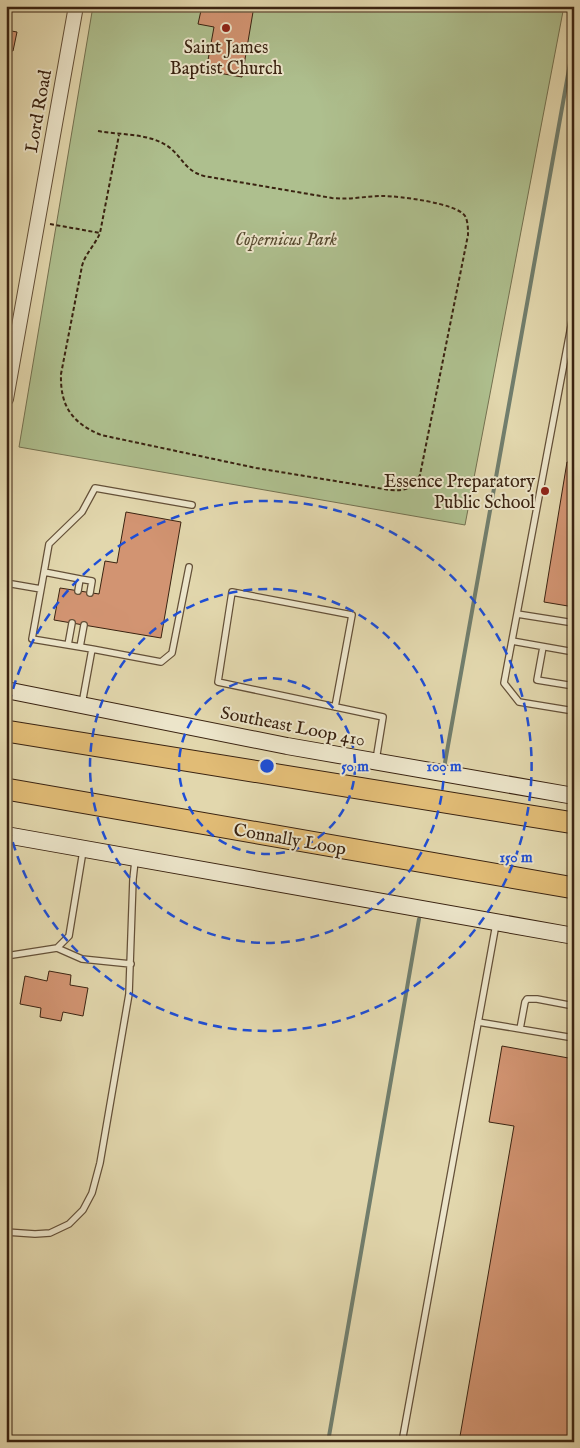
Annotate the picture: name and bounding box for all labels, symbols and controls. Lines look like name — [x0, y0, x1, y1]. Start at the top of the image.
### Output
marker: Saint James Baptist Church — [220, 22, 232, 34]
place label: Saint James Baptist Church — [170, 37, 283, 81]
street label: Lord Road — [21, 68, 58, 154]
park label: Copernicus Park — [235, 229, 337, 252]
place label: Essence Preparatory Public School — [384, 471, 535, 515]
marker: Essence Preparatory Public School — [539, 485, 551, 497]
street label: Southeast Loop 410 — [219, 702, 367, 753]
centre of rings — [258, 757, 276, 775]
text: 50 m — [341, 757, 369, 776]
text: 100 m — [426, 757, 462, 776]
street label: Connally Loop — [232, 819, 348, 862]
text: 150 m — [499, 848, 533, 867]

